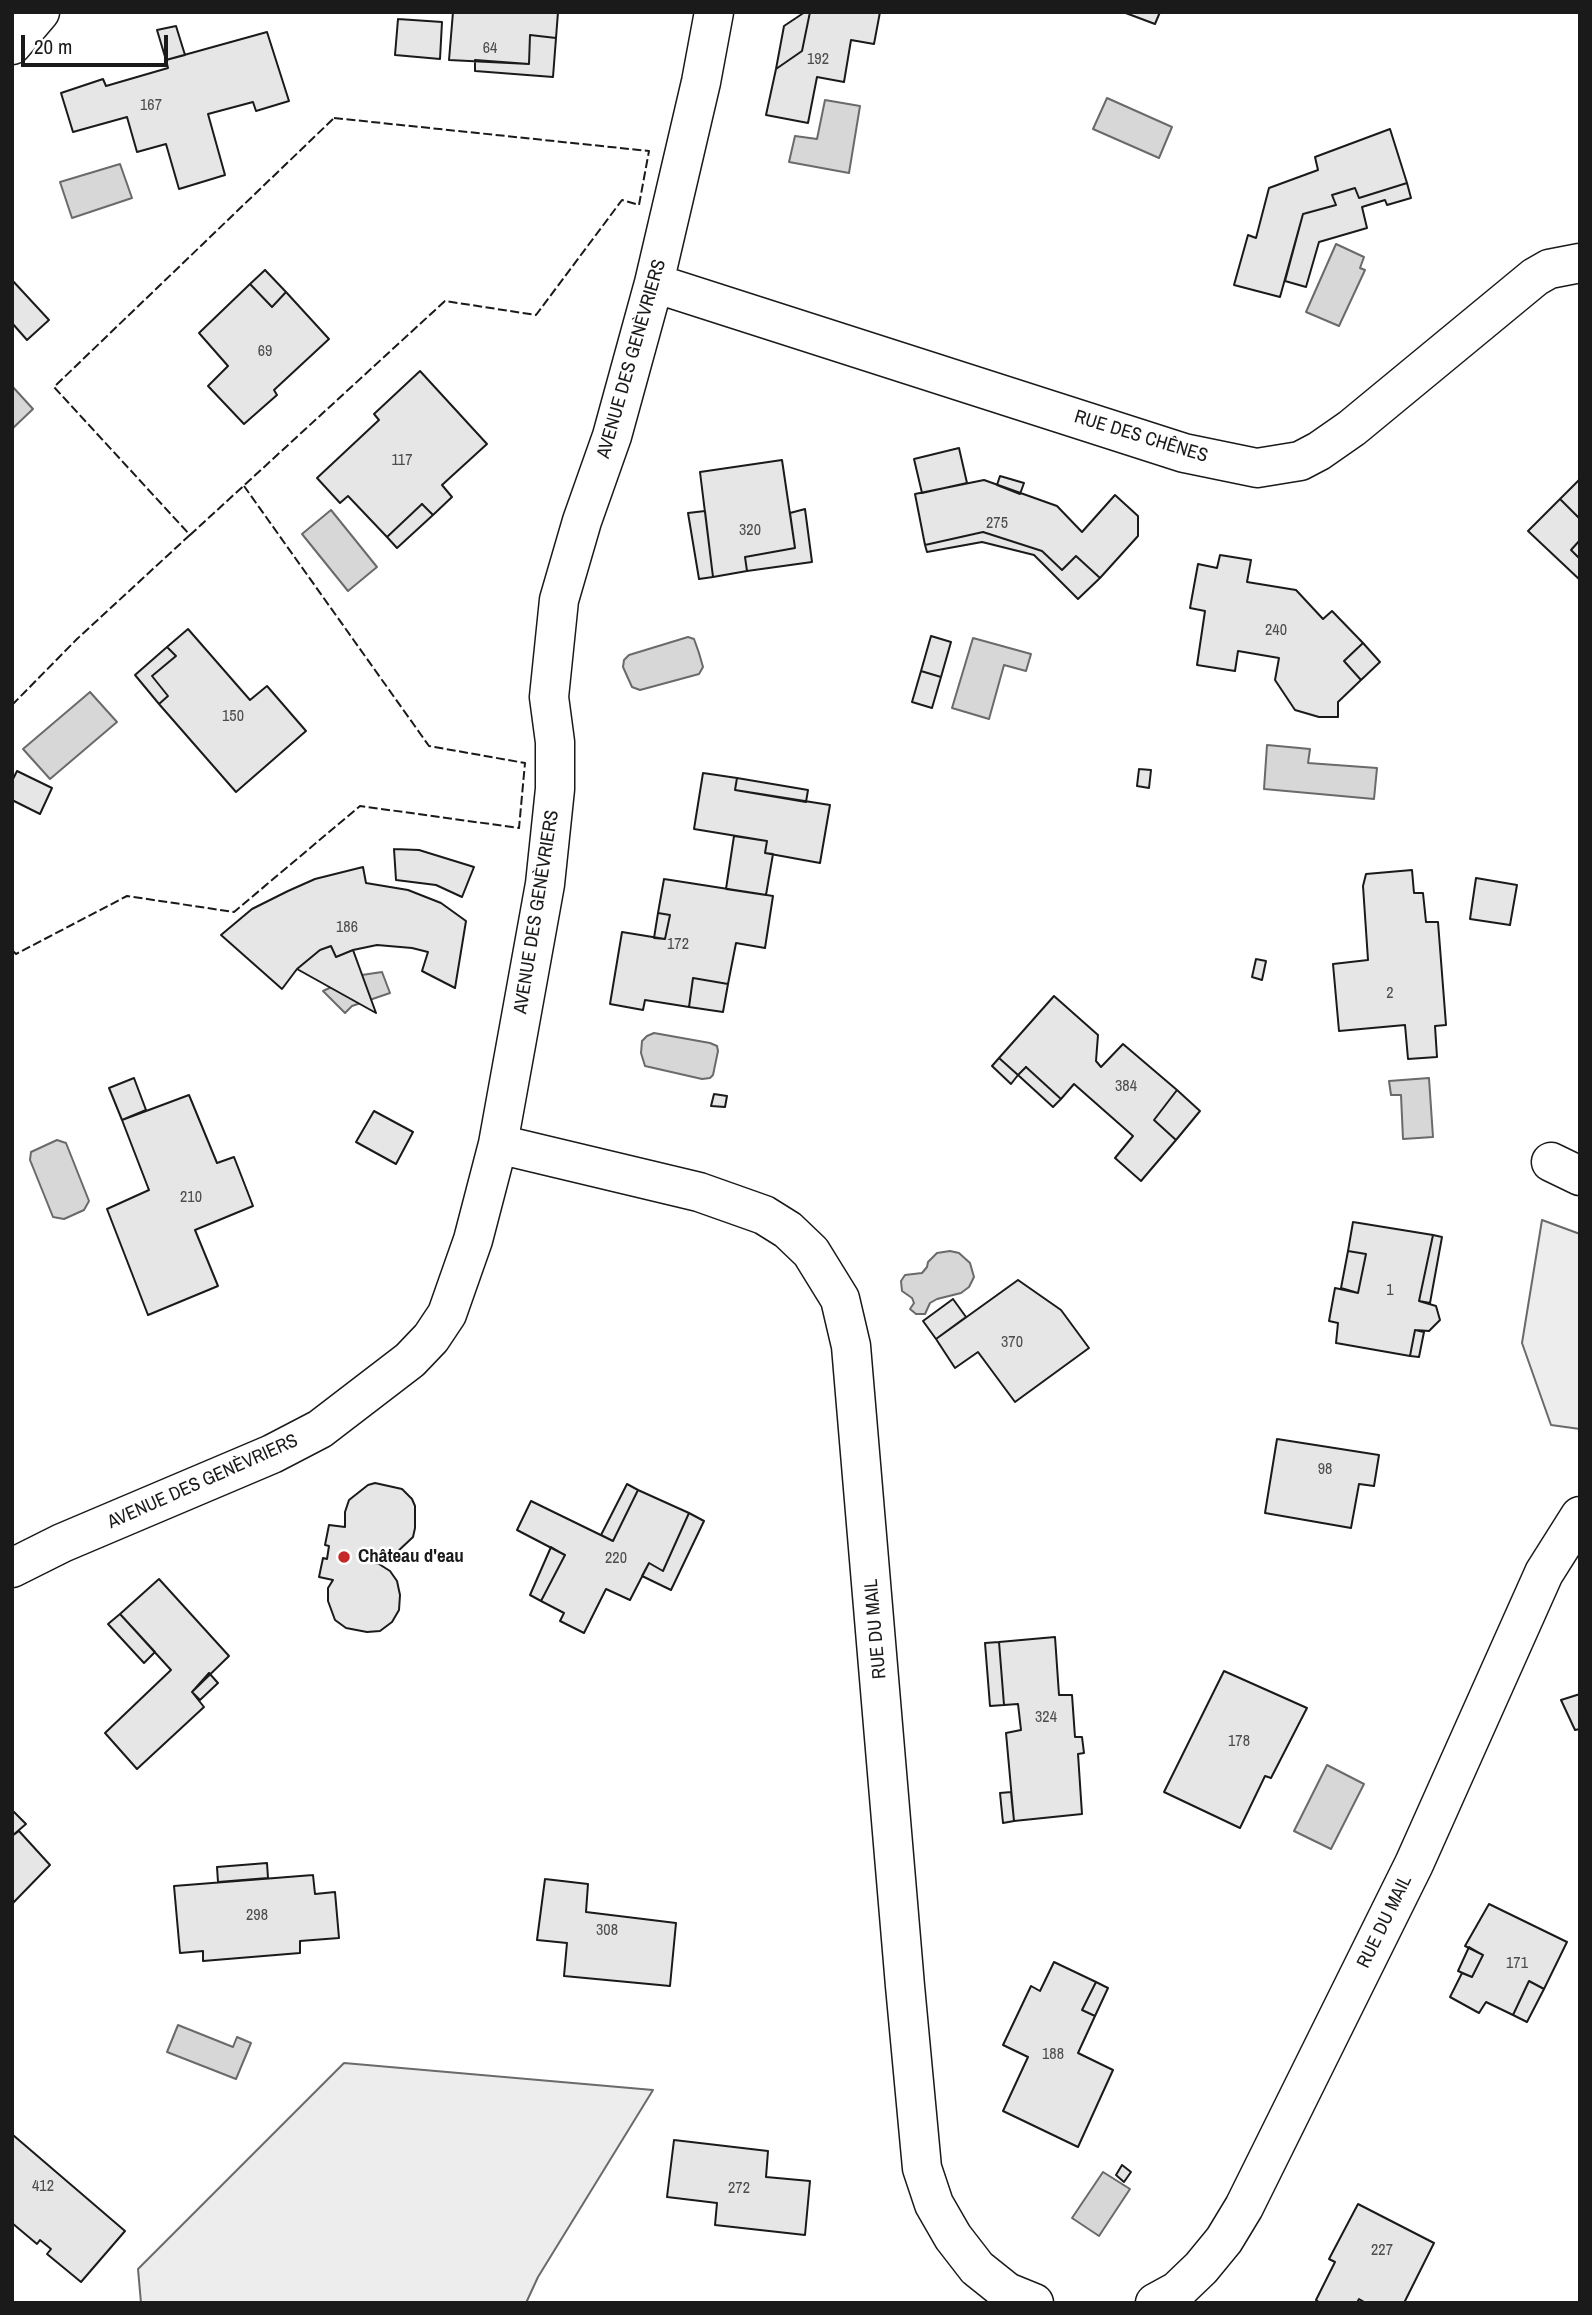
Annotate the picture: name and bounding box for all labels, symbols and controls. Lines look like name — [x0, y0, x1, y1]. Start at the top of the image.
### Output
scale bar — [24, 21, 172, 65]
text: 20 m — [34, 32, 72, 61]
house number: 64 — [483, 39, 497, 59]
house number: 192 — [807, 50, 829, 70]
house number: 167 — [140, 96, 162, 116]
street label: AVENUE DES GENÈVRIERS — [593, 257, 671, 461]
house number: 69 — [258, 342, 272, 362]
street label: RUE DES CHÊNES — [1071, 406, 1211, 468]
house number: 117 — [392, 451, 412, 471]
house number: 275 — [986, 514, 1008, 534]
house number: 320 — [739, 521, 761, 541]
house number: 240 — [1265, 621, 1287, 641]
house number: 150 — [222, 707, 244, 727]
street label: AVENUE DES GENÈVRIERS — [510, 809, 564, 1015]
house number: 186 — [336, 918, 358, 938]
house number: 172 — [667, 935, 689, 955]
house number: 2 — [1386, 984, 1394, 1004]
house number: 384 — [1115, 1077, 1137, 1097]
house number: 210 — [180, 1188, 202, 1208]
house number: 1 — [1386, 1281, 1394, 1301]
house number: 370 — [1001, 1333, 1023, 1353]
street label: AVENUE DES GENÈVRIERS — [104, 1430, 302, 1534]
house number: 98 — [1318, 1460, 1332, 1480]
place label: Château d'eau — [358, 1546, 464, 1568]
marker: Château d'eau — [336, 1549, 352, 1565]
house number: 220 — [605, 1549, 627, 1569]
street label: RUE DU MAIL — [860, 1578, 892, 1680]
house number: 324 — [1035, 1708, 1057, 1728]
house number: 178 — [1228, 1732, 1250, 1752]
street label: RUE DU MAIL — [1353, 1872, 1417, 1972]
house number: 298 — [246, 1906, 268, 1926]
house number: 308 — [596, 1921, 618, 1941]
house number: 171 — [1506, 1954, 1528, 1974]
house number: 188 — [1042, 2045, 1064, 2065]
house number: 412 — [32, 2177, 54, 2197]
house number: 272 — [728, 2179, 750, 2199]
house number: 227 — [1371, 2241, 1393, 2261]

